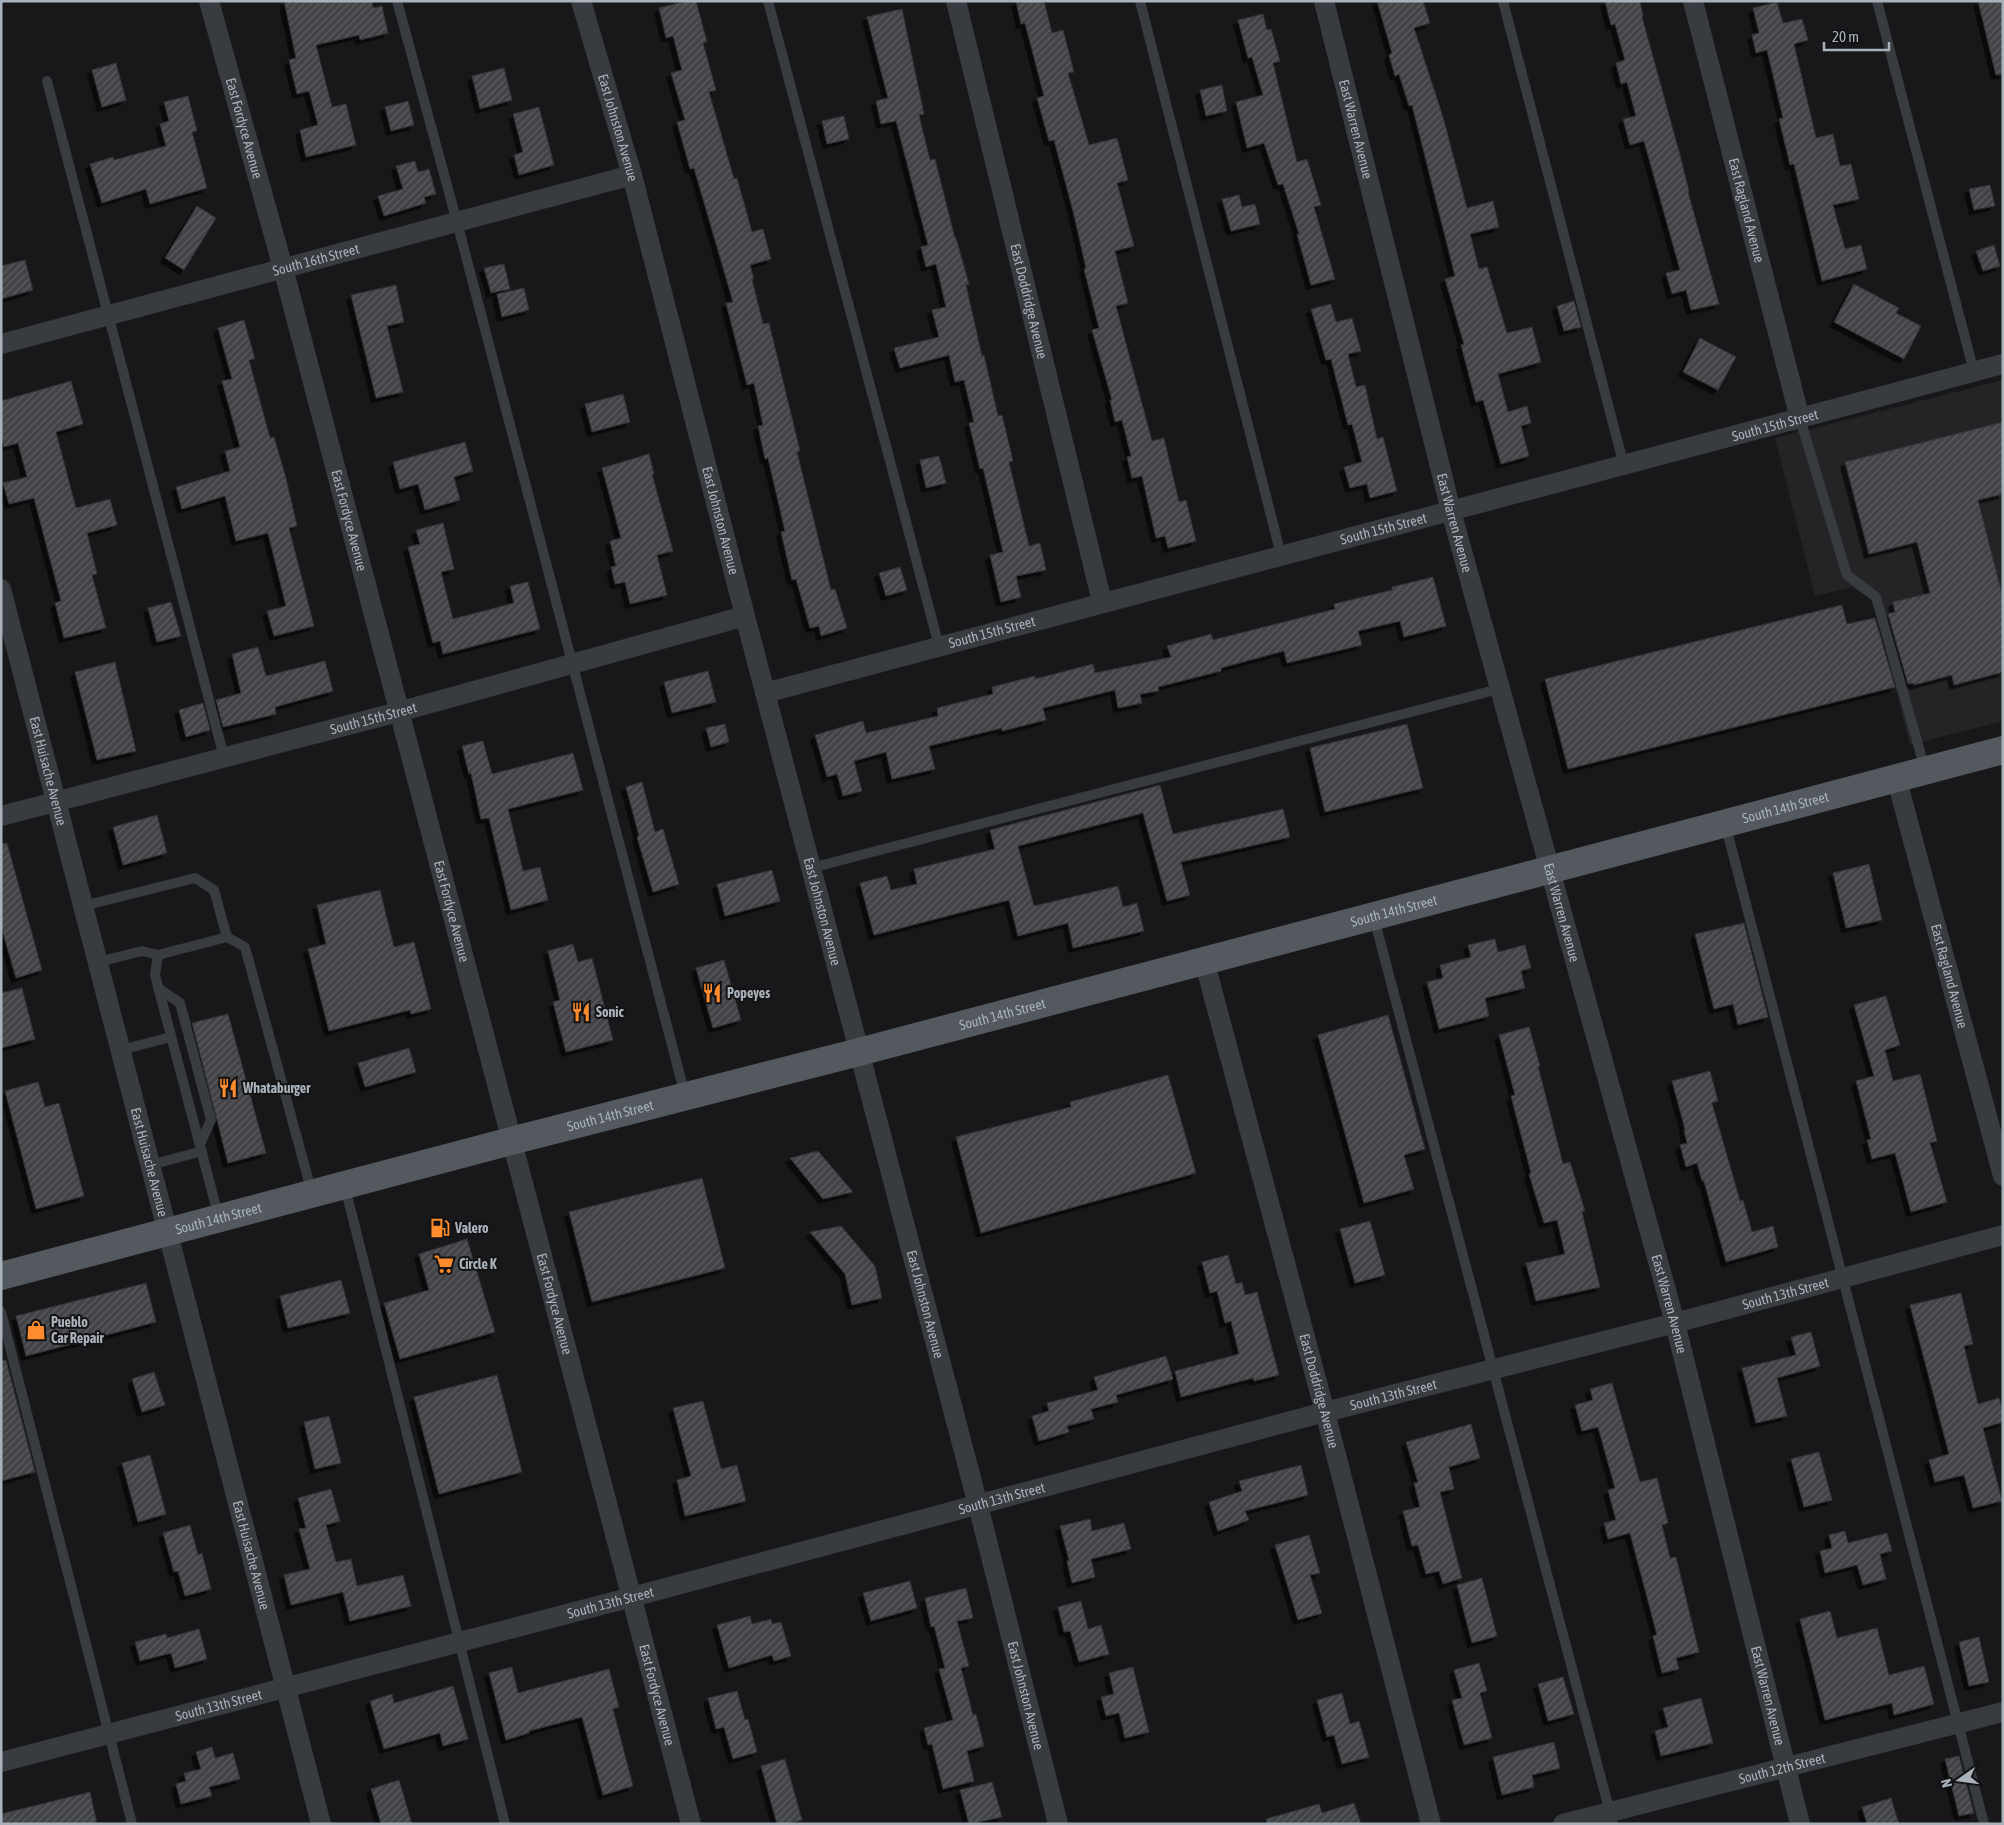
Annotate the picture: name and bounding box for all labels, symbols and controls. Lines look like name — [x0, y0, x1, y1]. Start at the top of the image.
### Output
scale bar — [1824, 20, 1889, 52]
text: 20 m — [1832, 28, 1859, 45]
street label: East Johnston Avenue — [595, 72, 641, 183]
street label: East Fordyce Avenue — [223, 76, 266, 180]
street label: East Warren Avenue — [1336, 78, 1376, 180]
street label: East Ragland Avenue — [1726, 156, 1768, 264]
street label: South 16th Street — [271, 240, 361, 279]
street label: East Doddridge Avenue — [1007, 242, 1051, 360]
street label: South 15th Street — [1730, 406, 1820, 444]
street label: East Johnston Avenue — [699, 465, 742, 576]
street label: East Fordyce Avenue — [328, 468, 370, 573]
street label: East Warren Avenue — [1434, 472, 1476, 574]
street label: South 15th Street — [1339, 510, 1428, 548]
street label: South 15th Street — [947, 613, 1037, 651]
street label: South 15th Street — [328, 699, 418, 737]
street label: East Huisache Avenue — [26, 715, 70, 827]
street label: South 14th Street — [1741, 788, 1830, 826]
street label: East Johnston Avenue — [801, 856, 844, 967]
street label: East Fordyce Avenue — [431, 859, 473, 964]
street label: East Warren Avenue — [1540, 861, 1583, 964]
street label: South 14th Street — [1349, 892, 1439, 930]
street label: East Ragland Avenue — [1928, 922, 1971, 1030]
restaurant icon: Popeyes — [701, 982, 723, 1004]
place label: Popeyes — [727, 985, 770, 1001]
street label: South 14th Street — [957, 995, 1047, 1033]
restaurant icon: Sonic — [570, 1001, 592, 1023]
place label: Sonic — [596, 1004, 624, 1020]
restaurant icon: Whataburger — [217, 1077, 239, 1099]
place label: Whataburger — [242, 1080, 311, 1096]
street label: South 14th Street — [565, 1097, 655, 1134]
street label: East Huisache Avenue — [128, 1106, 171, 1218]
street label: South 14th Street — [174, 1199, 263, 1238]
fuel station icon: Valero — [429, 1217, 451, 1239]
place label: Valero — [454, 1220, 489, 1236]
street label: East Johnston Avenue — [904, 1248, 947, 1360]
street label: East Fordyce Avenue — [534, 1252, 576, 1356]
supermarket icon: Circle K — [433, 1253, 455, 1275]
street label: East Warren Avenue — [1648, 1253, 1690, 1355]
place label: Circle K — [459, 1256, 497, 1272]
street label: South 13th Street — [1741, 1274, 1830, 1313]
place label: Pueblo Car Repair — [51, 1314, 105, 1346]
shop icon: Pueblo Car Repair — [25, 1319, 47, 1341]
street label: East Doddridge Avenue — [1296, 1332, 1342, 1450]
street label: South 13th Street — [1348, 1376, 1438, 1413]
street label: South 13th Street — [957, 1479, 1047, 1517]
street label: East Huisache Avenue — [230, 1499, 273, 1611]
street label: South 13th Street — [566, 1584, 655, 1622]
street label: East Johnston Avenue — [1005, 1640, 1047, 1751]
street label: East Fordyce Avenue — [636, 1642, 678, 1747]
street label: East Warren Avenue — [1748, 1644, 1788, 1747]
street label: South 13th Street — [174, 1686, 264, 1724]
street label: South 12th Street — [1737, 1750, 1827, 1787]
north arrow — [1934, 1755, 1984, 1805]
text: N — [1938, 1777, 1955, 1789]

